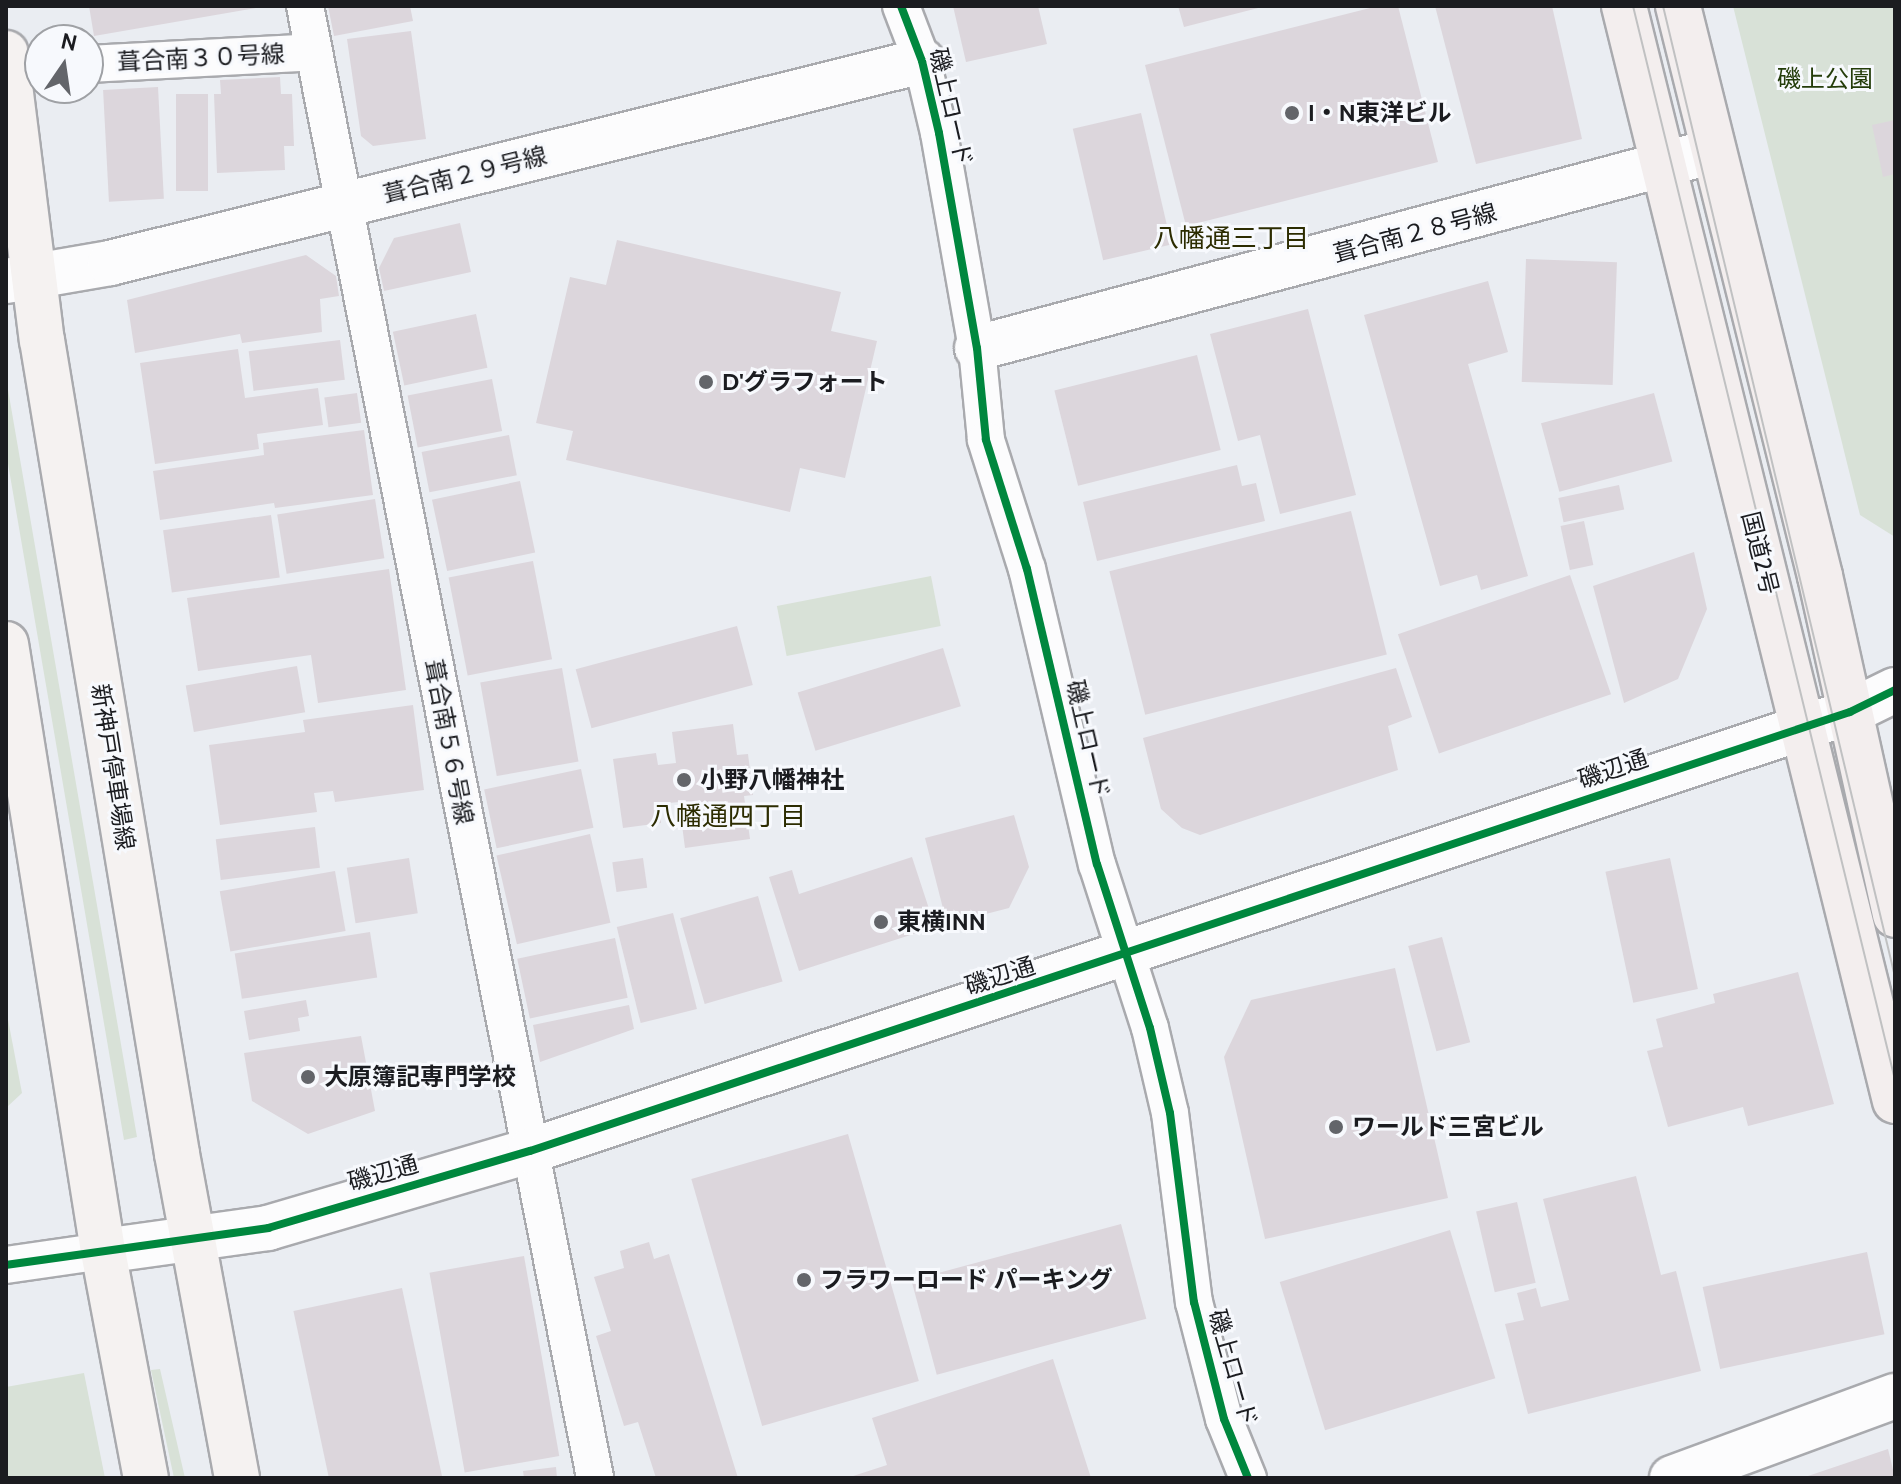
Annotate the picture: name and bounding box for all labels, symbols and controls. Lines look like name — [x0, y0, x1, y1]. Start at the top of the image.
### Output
north arrow — [24, 24, 104, 104]
text: N — [58, 27, 80, 57]
street label: 葺合南３０号線 — [116, 39, 286, 77]
street label: 磯上ロード — [923, 45, 979, 169]
park label: 磯上公園 — [1777, 65, 1873, 93]
place label: I・N東洋ビル — [1308, 99, 1452, 127]
marker: I・N東洋ビル — [1283, 104, 1301, 122]
street label: 葺合南２９号線 — [380, 141, 550, 209]
street label: 葺合南２８号線 — [1330, 197, 1500, 269]
district label: 八幡通三丁目 — [1153, 223, 1309, 255]
place label: D'グラフォート — [722, 368, 888, 396]
marker: D'グラフォート — [697, 373, 715, 391]
street label: 国道2号 — [1736, 508, 1784, 598]
street label: 葺合南５６号線 — [419, 657, 479, 827]
street label: 磯上ロード — [1060, 677, 1116, 801]
street label: 新神戸停車場線 — [86, 682, 140, 852]
street label: 磯辺通 — [1574, 744, 1652, 794]
place label: 小野八幡神社 — [700, 766, 844, 794]
marker: 小野八幡神社 — [675, 771, 693, 789]
district label: 八幡通四丁目 — [650, 801, 806, 833]
place label: 東横INN — [897, 908, 986, 936]
marker: 東横INN — [872, 913, 890, 931]
street label: 磯辺通 — [961, 951, 1039, 1001]
place label: 大原簿記専門学校 — [324, 1063, 516, 1091]
marker: 大原簿記専門学校 — [299, 1068, 317, 1086]
place label: ワールド三宮ビル — [1352, 1113, 1544, 1141]
marker: ワールド三宮ビル — [1327, 1118, 1345, 1136]
street label: 磯辺通 — [344, 1149, 422, 1197]
place label: フラワーロード パーキング — [820, 1266, 1113, 1294]
marker: フラワーロード パーキング — [795, 1271, 813, 1289]
street label: 磯上ロード — [1203, 1306, 1263, 1430]

